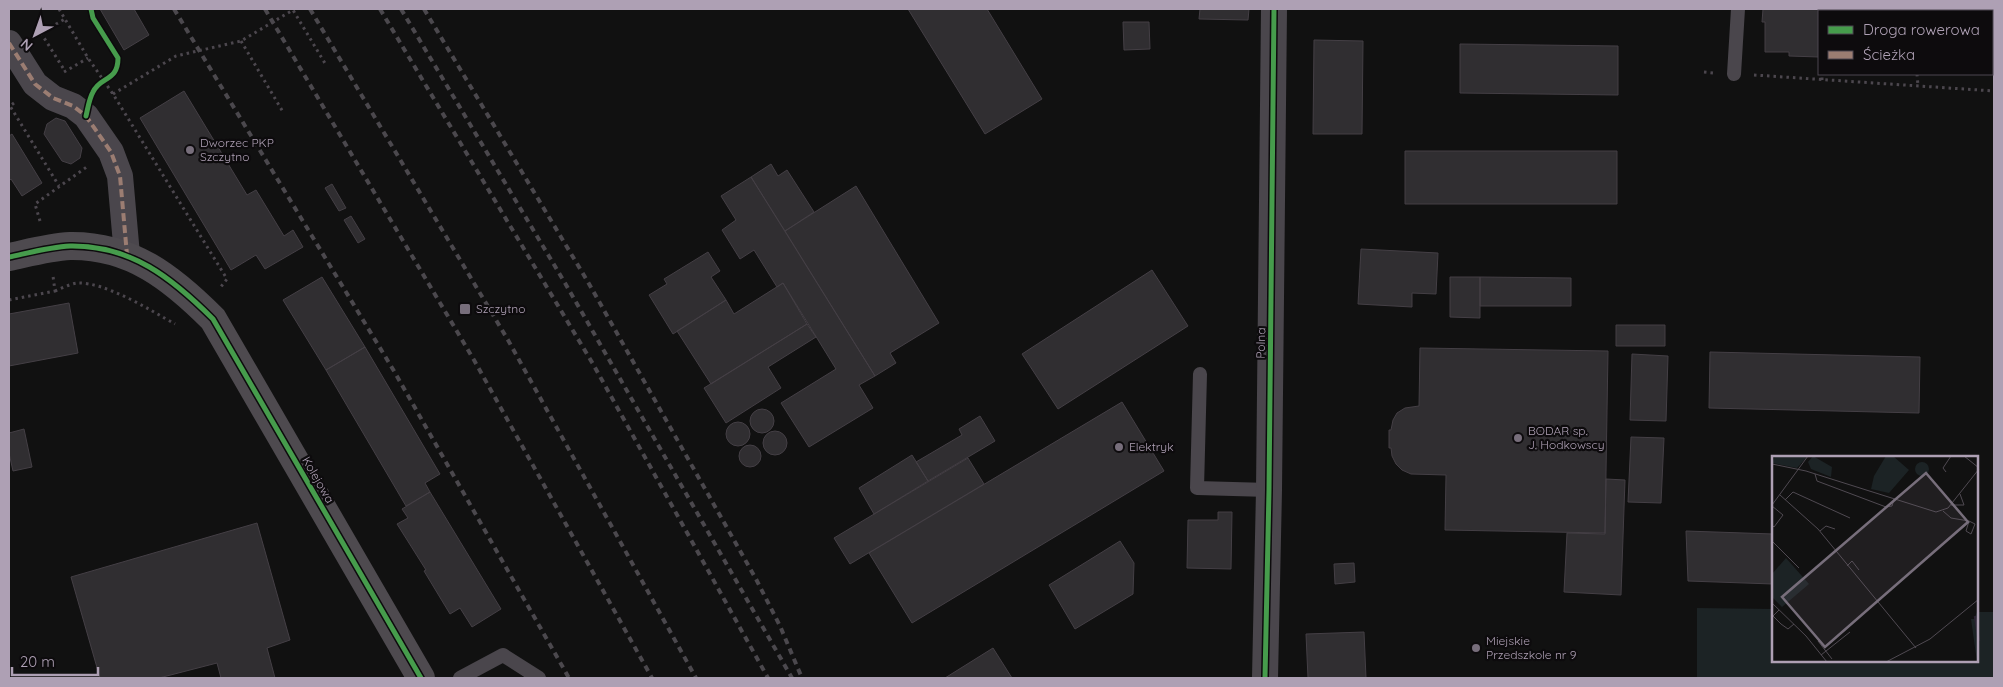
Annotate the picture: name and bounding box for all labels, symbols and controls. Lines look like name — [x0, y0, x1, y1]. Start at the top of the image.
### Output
north arrow — [10, 10, 60, 60]
legend — [1818, 10, 1993, 75]
text: Droga rowerowa — [1863, 20, 1980, 39]
text: N — [17, 35, 36, 55]
text: Ścieżka — [1863, 45, 1915, 64]
place label: Dworzec PKP Szczytno — [200, 135, 274, 164]
marker: Dworzec PKP Szczytno — [184, 144, 196, 156]
place label: Szczytno — [476, 301, 525, 316]
marker: Szczytno — [458, 302, 472, 316]
street label: Polna — [1253, 327, 1268, 359]
place label: BODAR sp. J. Hodkowscy — [1528, 423, 1605, 452]
marker: BODAR sp. J. Hodkowscy — [1512, 432, 1524, 444]
place label: Elektryk — [1129, 439, 1174, 454]
marker: Elektryk — [1113, 441, 1125, 453]
street label: Kolejowa — [299, 454, 338, 506]
inset map — [1772, 456, 1978, 662]
place label: Miejskie Przedszkole nr 9 — [1486, 633, 1577, 662]
marker: Miejskie Przedszkole nr 9 — [1470, 642, 1482, 654]
scale bar — [12, 644, 99, 676]
text: 20 m — [20, 652, 55, 671]

